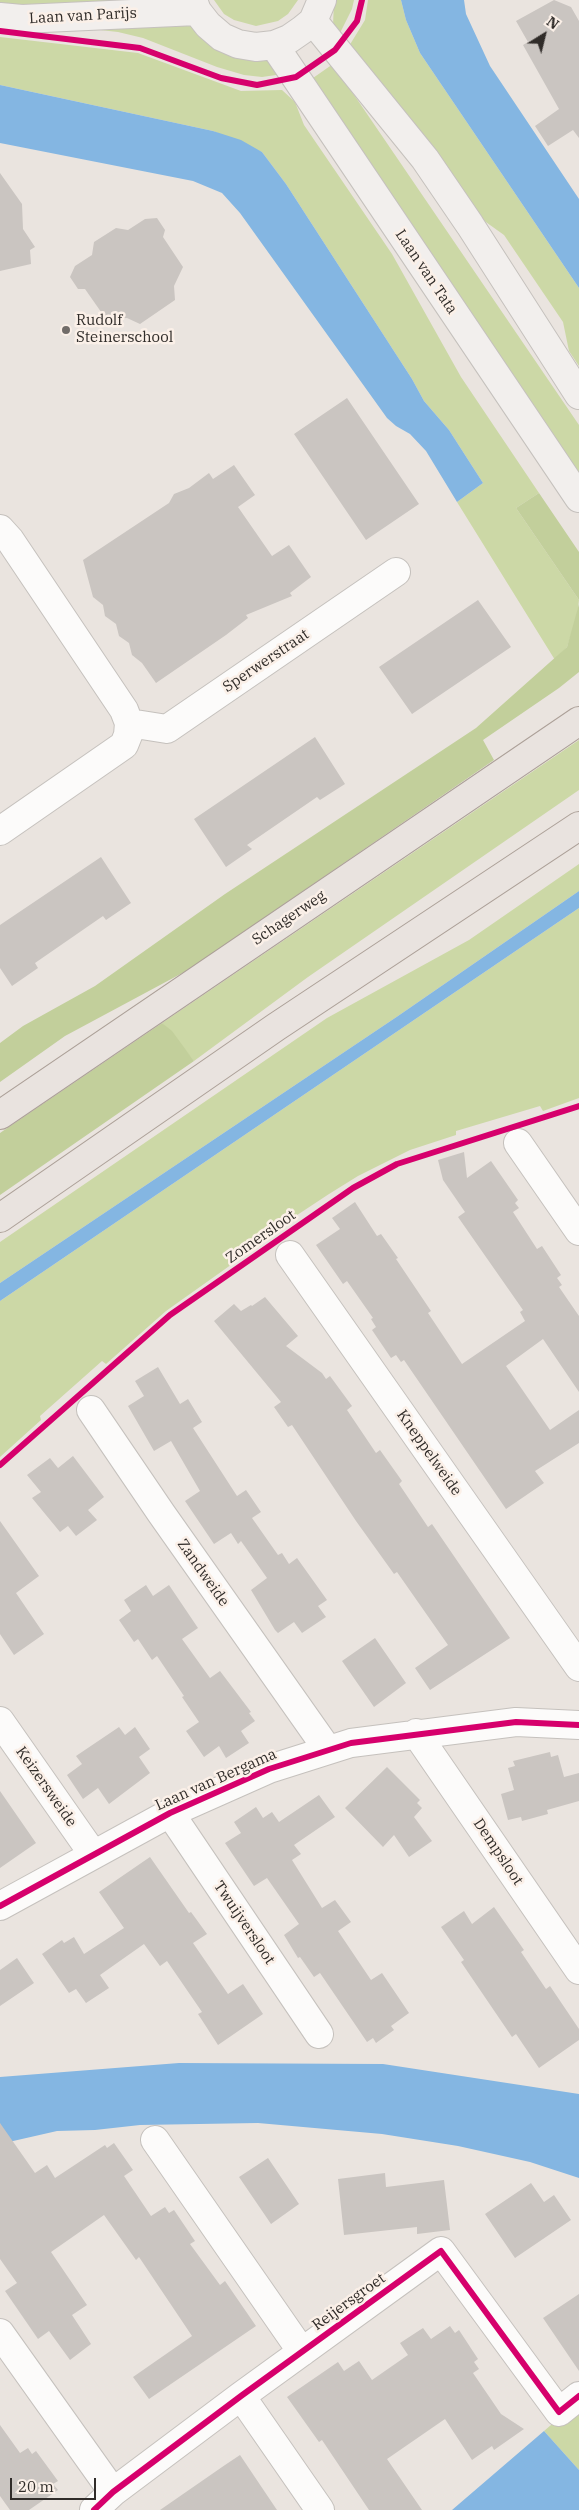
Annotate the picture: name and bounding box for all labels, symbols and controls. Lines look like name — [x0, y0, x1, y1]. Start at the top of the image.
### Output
street label: Laan van Parijs — [29, 4, 137, 28]
north arrow — [519, 10, 569, 60]
text: N — [543, 12, 563, 33]
street label: Laan van Tata — [391, 226, 461, 318]
place label: Rudolf Steinerschool — [76, 312, 173, 347]
marker: Rudolf Steinerschool — [60, 324, 72, 336]
street label: Sperwerstraat — [219, 626, 313, 696]
street label: Schagerweg — [249, 887, 329, 949]
street label: Zomersloot — [223, 1206, 299, 1268]
street label: Kneppelweide — [393, 1407, 465, 1499]
street label: Zandweide — [173, 1536, 233, 1610]
street label: Keizersweide — [12, 1743, 80, 1831]
street label: Laan van Bergama — [153, 1745, 279, 1815]
street label: Dempsloot — [469, 1815, 527, 1889]
street label: Twuijversloot — [209, 1878, 279, 1968]
street label: Reijersgroet — [309, 2270, 389, 2334]
scale bar — [12, 2468, 99, 2500]
text: 20 m — [18, 2477, 54, 2496]

